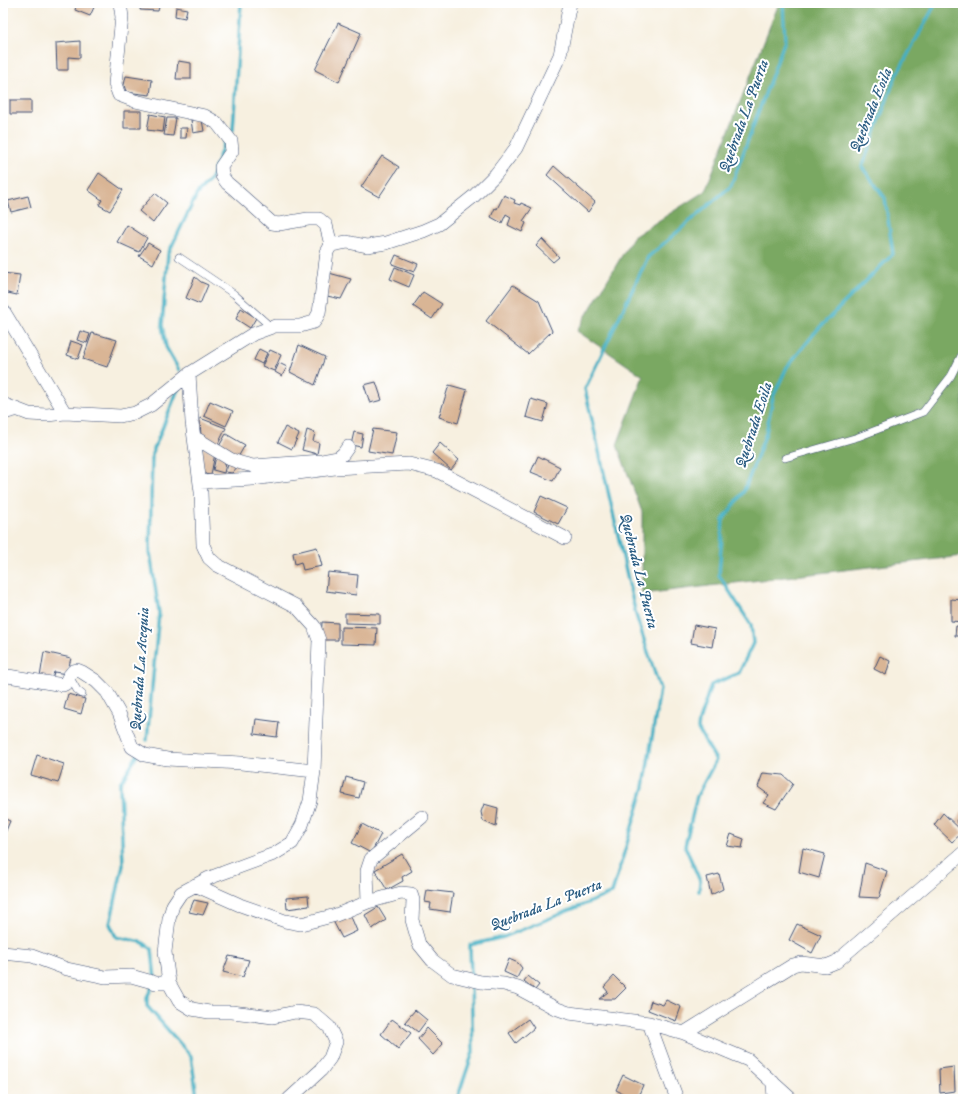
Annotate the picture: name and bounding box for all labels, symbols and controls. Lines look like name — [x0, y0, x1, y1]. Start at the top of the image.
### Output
water label: Quebrada La Puerta — [715, 57, 773, 175]
water label: Quebrada Eoila — [845, 65, 897, 155]
water label: Quebrada Eoila — [731, 380, 777, 470]
water label: Quebrada La Puerta — [615, 511, 663, 631]
water label: Quebrada La Acequia — [126, 607, 154, 731]
water label: Quebrada La Puerta — [487, 875, 605, 935]

